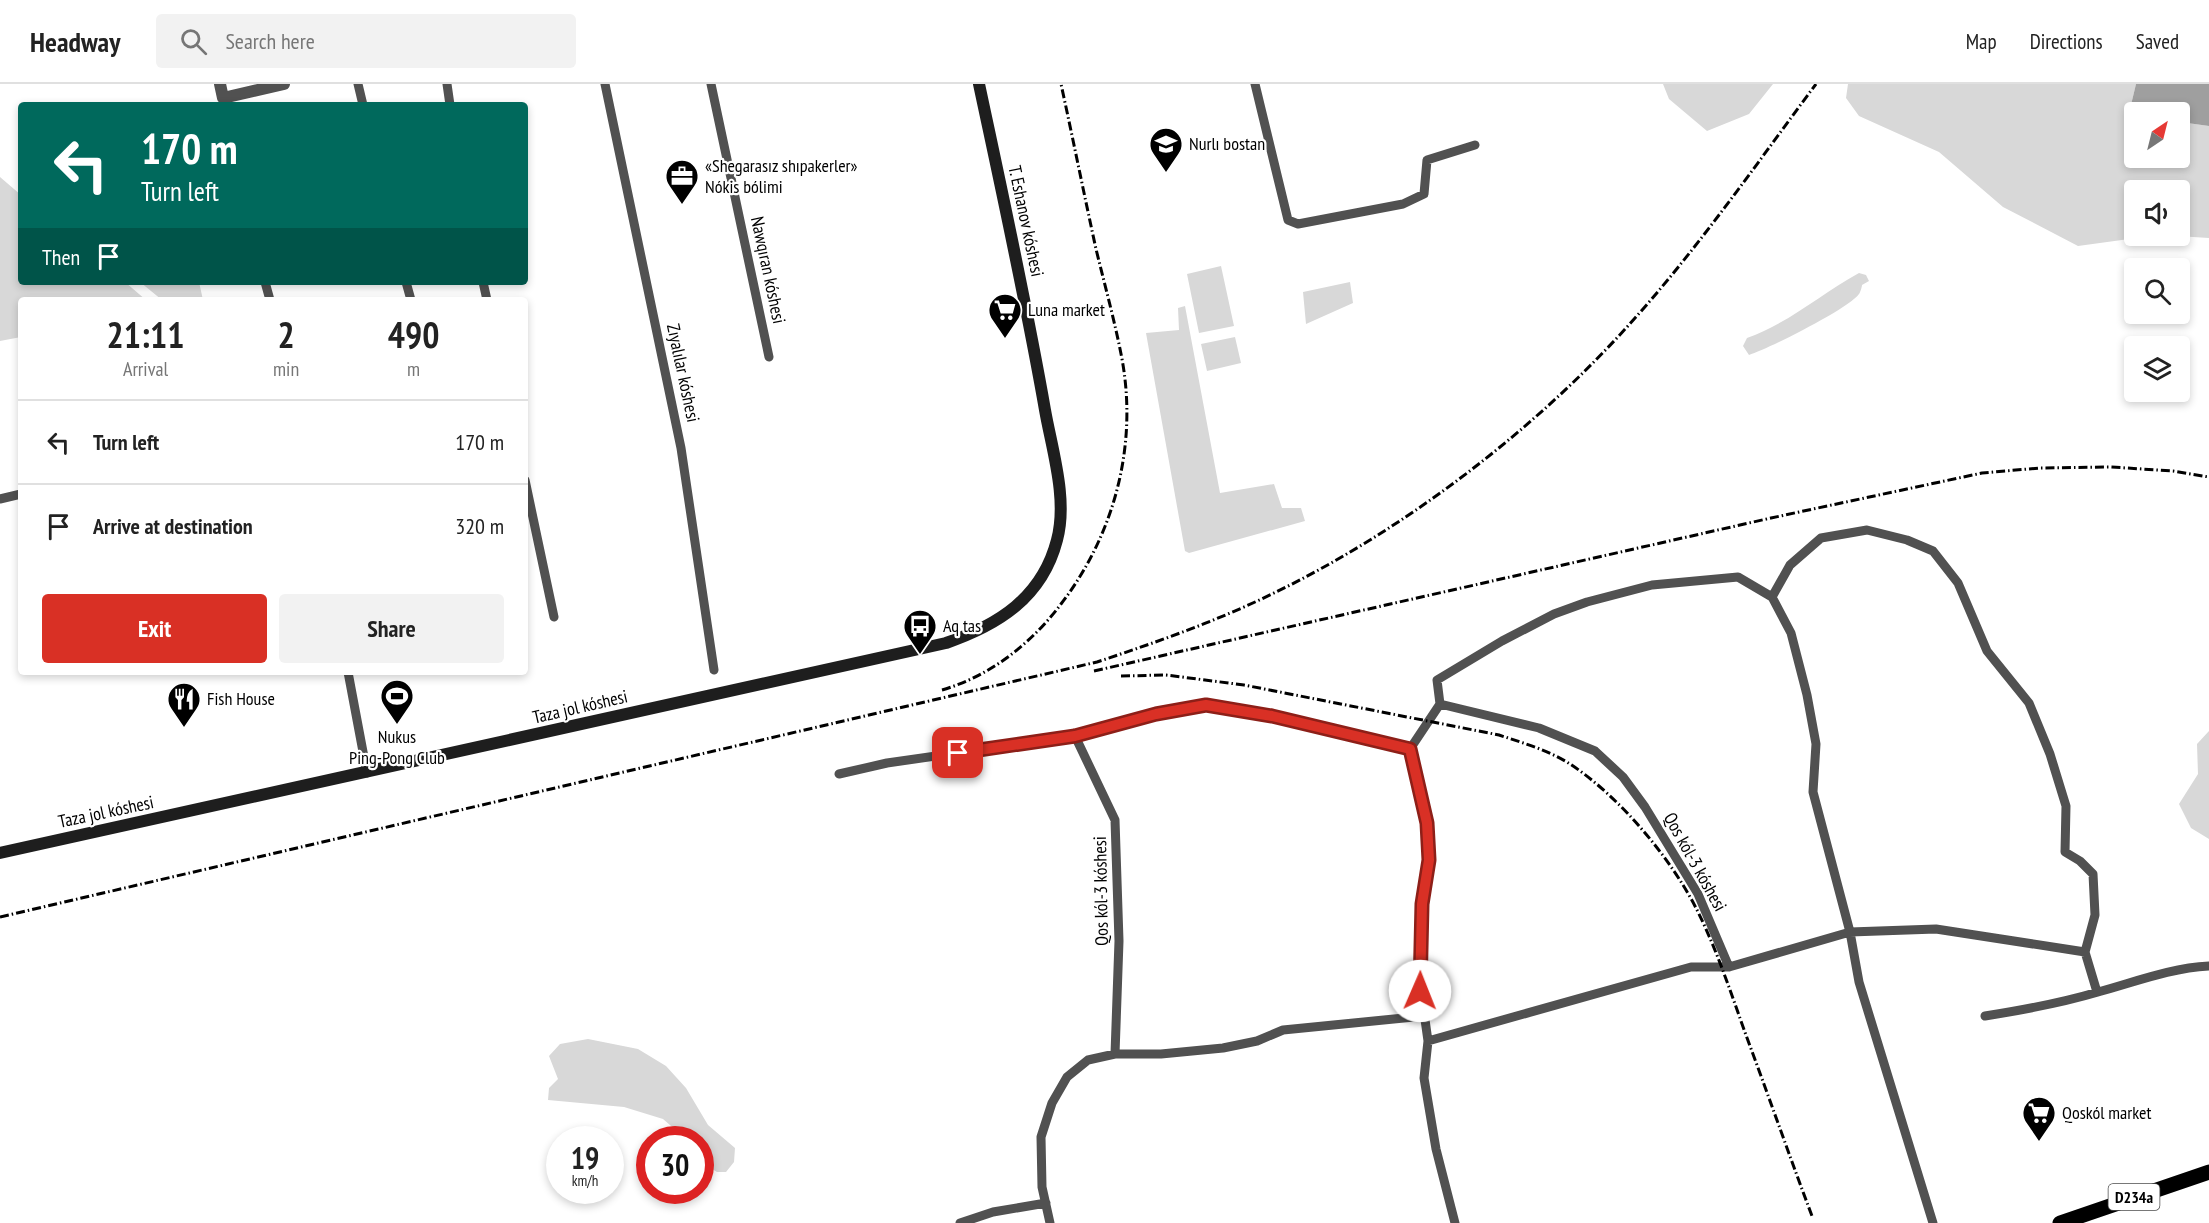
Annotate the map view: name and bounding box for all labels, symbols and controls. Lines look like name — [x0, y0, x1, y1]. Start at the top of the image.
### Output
search box — [156, 14, 576, 68]
text: Headway — [30, 23, 120, 60]
icon: search — [177, 25, 210, 58]
text: Search here — [225, 27, 315, 55]
text: Map — [1966, 28, 1997, 55]
text: Directions — [2030, 28, 2103, 55]
text: Saved — [2136, 28, 2179, 55]
north arrow — [2124, 102, 2190, 168]
map controls — [2124, 102, 2190, 402]
text: 170 m — [141, 121, 238, 176]
icon: left — [42, 126, 120, 204]
school or university icon: Nurlı bostan — [1148, 126, 1184, 173]
place label: Nurlı bostan — [1189, 132, 1265, 155]
place label: «Shegarasız shıpakerler» Nókis bólimi — [705, 154, 857, 198]
office icon: «Shegarasız shıpakerler» Nókis bólimi — [664, 158, 700, 205]
street label: T. Eshanov kóshesi — [1003, 163, 1049, 279]
text: Turn left — [141, 174, 219, 208]
button: sound — [2124, 180, 2190, 246]
street label: Nawqıran kóshesi — [746, 214, 791, 326]
icon: arrive — [92, 240, 125, 273]
text: Then — [42, 243, 80, 271]
button: search — [2124, 258, 2190, 324]
supermarket icon: Luna market — [987, 292, 1023, 339]
place label: Luna market — [1028, 298, 1105, 321]
text: 21:11 — [107, 311, 184, 358]
text: 2 — [277, 311, 295, 358]
text: 490 — [388, 311, 439, 358]
street label: Zıyalılar kóshesi — [662, 322, 705, 424]
button: layers — [2124, 336, 2190, 402]
text: Arrival — [123, 356, 168, 382]
text: min — [273, 356, 299, 382]
text: m — [407, 356, 420, 382]
icon: left — [42, 426, 75, 459]
text: Turn left — [93, 428, 159, 456]
text: 170 m — [455, 428, 504, 456]
icon: arrive — [42, 510, 75, 543]
text: Arrive at destination — [93, 512, 253, 540]
text: 320 m — [455, 512, 504, 540]
button: Exit — [42, 594, 267, 663]
button: Share — [279, 594, 504, 663]
bus stop icon: Aq tas — [902, 608, 938, 655]
place label: Aq tas — [943, 614, 981, 637]
sports icon: Nukus Ping-Pong Club — [379, 678, 415, 725]
restaurant icon: Fish House — [166, 681, 202, 728]
street label: Taza jol kóshesi — [530, 684, 630, 729]
place label: Fish House — [207, 687, 275, 710]
place label: Nukus Ping-Pong Club — [349, 725, 445, 769]
pin — [932, 727, 983, 778]
icon: arrive — [941, 736, 974, 769]
street label: Taza jol kóshesi — [56, 790, 156, 833]
street label: Qos kól-3 kóshesi — [1659, 808, 1732, 915]
street label: Qos kól-3 kóshesi — [1088, 836, 1113, 946]
position arrow — [1388, 959, 1452, 1023]
supermarket icon: Qoskól market — [2021, 1095, 2057, 1142]
place label: Qoskól market — [2062, 1101, 2151, 1124]
speed limit sign: 30 — [636, 1126, 714, 1204]
text: 19 — [571, 1138, 599, 1177]
text: km/h — [572, 1171, 598, 1190]
road number: D234a — [2108, 1184, 2160, 1210]

